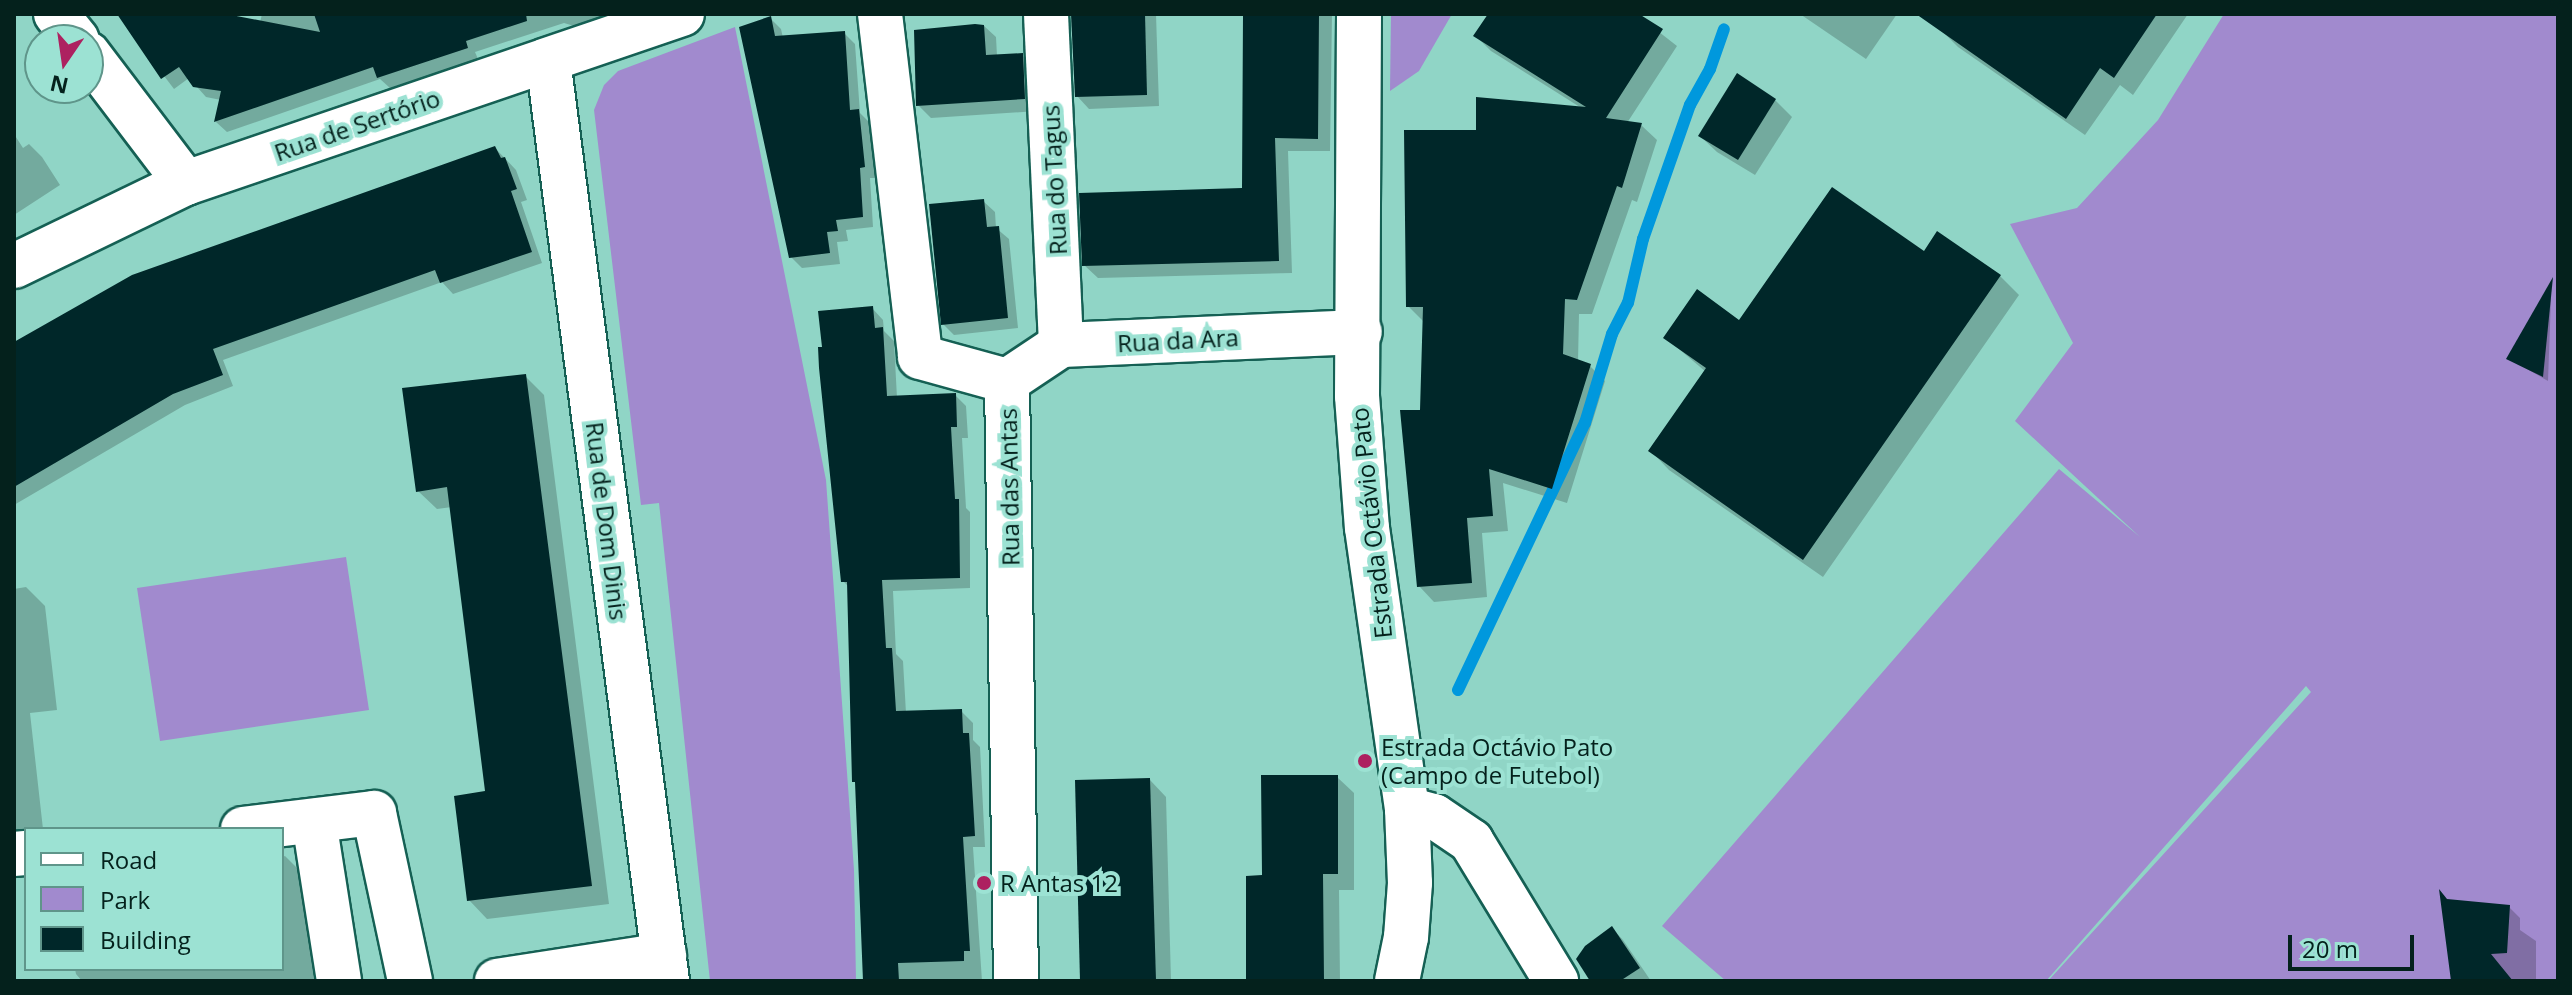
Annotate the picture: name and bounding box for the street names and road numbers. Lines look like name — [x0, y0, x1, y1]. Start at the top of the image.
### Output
street label: Rua de Sertório — [270, 83, 444, 167]
street label: Rua do Tagus — [1036, 104, 1072, 256]
street label: Rua da Ara — [1116, 322, 1240, 358]
street label: Estrada Octávio Pato — [1345, 406, 1397, 640]
street label: Rua das Antas — [993, 408, 1025, 566]
street label: Rua de Dom Dinis — [581, 420, 633, 622]

